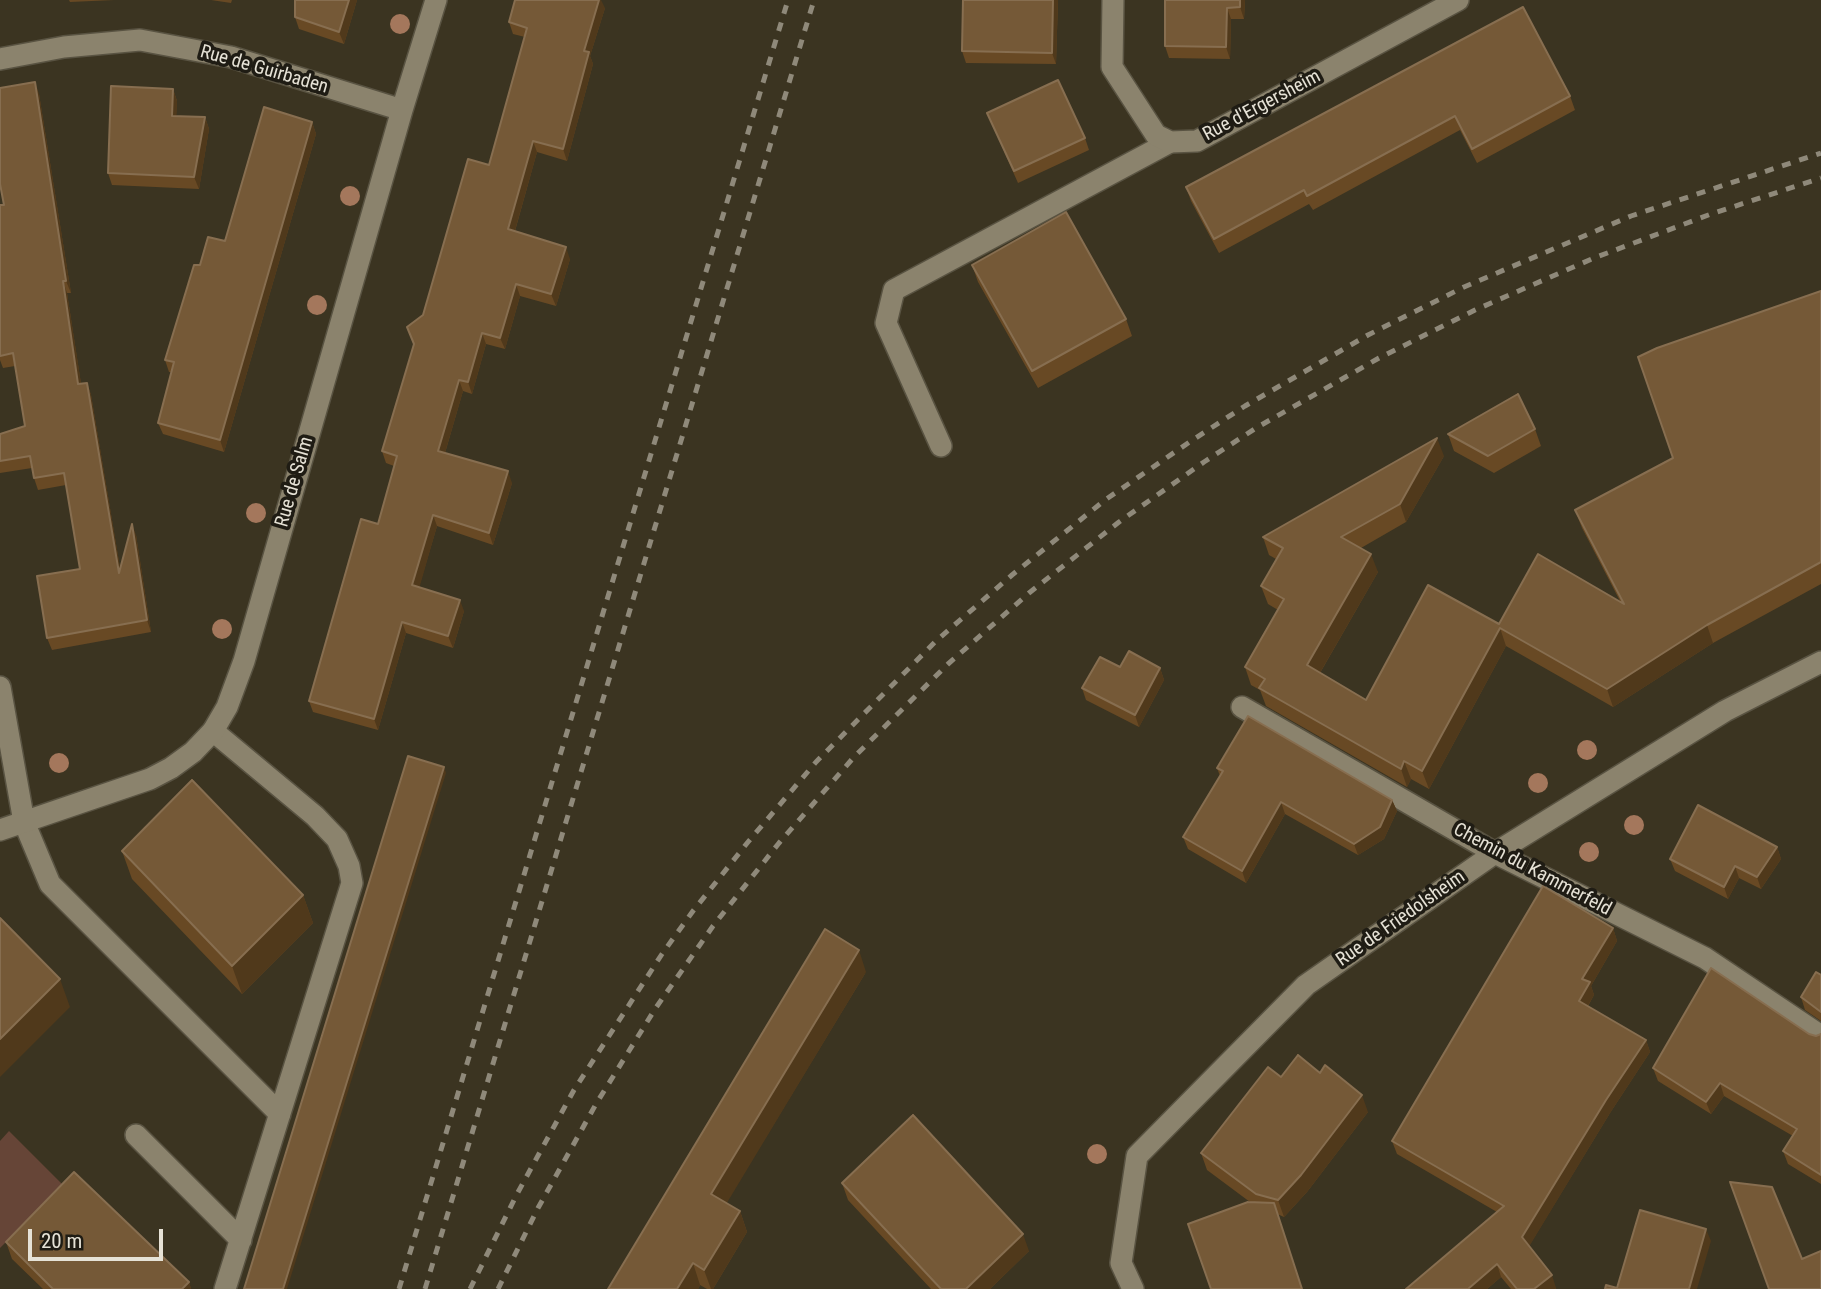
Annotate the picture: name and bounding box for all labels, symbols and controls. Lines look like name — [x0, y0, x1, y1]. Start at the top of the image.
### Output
street label: Rue de Guirbaden — [198, 41, 330, 99]
street label: Rue d'Ergersheim — [1199, 65, 1325, 147]
street label: Rue de Salm — [271, 434, 319, 530]
street label: Chemin du Kammerfeld — [1449, 819, 1615, 921]
street label: Rue de Friedolsheim — [1332, 866, 1470, 972]
scale bar — [32, 1216, 166, 1260]
text: 20 m — [41, 1229, 82, 1253]

